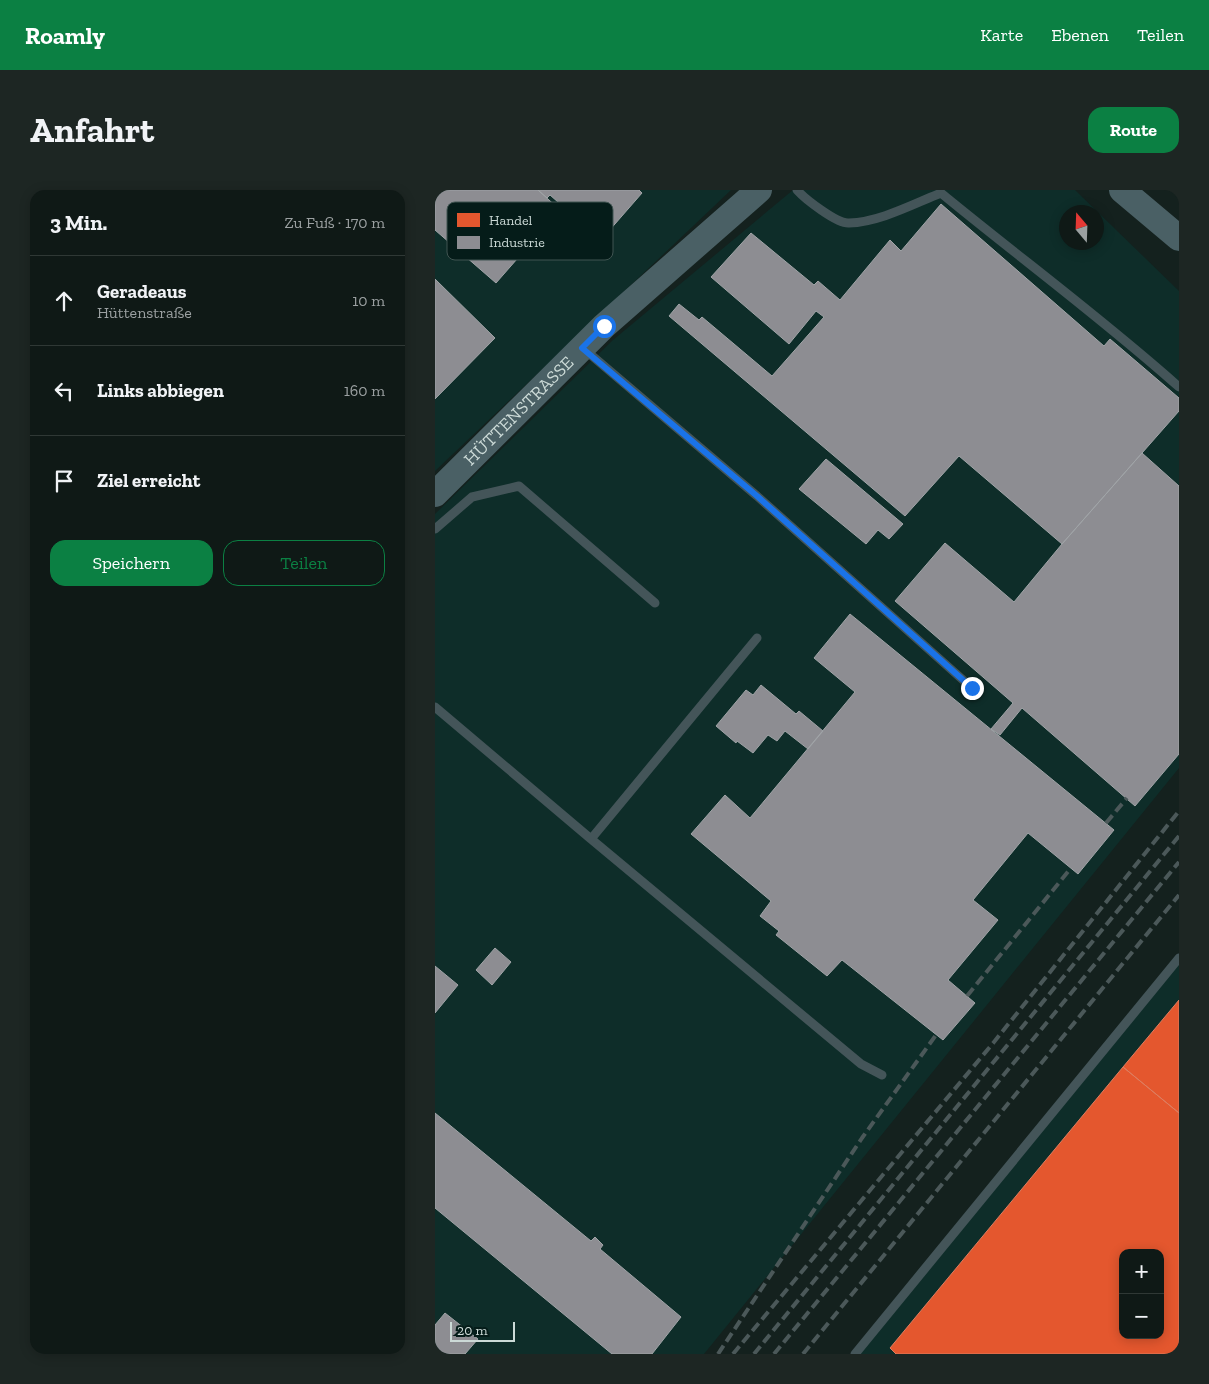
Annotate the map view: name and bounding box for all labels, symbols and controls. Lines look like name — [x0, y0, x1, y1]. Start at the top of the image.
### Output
text: Roamly — [25, 21, 105, 50]
text: Karte — [980, 24, 1023, 46]
text: Ebenen — [1051, 24, 1109, 46]
text: Teilen — [1137, 24, 1184, 46]
button: Route — [1088, 107, 1179, 153]
text: Anfahrt — [30, 109, 154, 151]
legend — [447, 202, 613, 260]
north arrow — [1059, 205, 1104, 250]
text: 3 Min. — [50, 210, 107, 235]
text: Handel — [489, 212, 532, 229]
text: Zu Fuß · 170 m — [284, 213, 385, 232]
text: Industrie — [489, 234, 545, 251]
text: Geradeaus — [97, 280, 187, 303]
icon: ahead — [50, 287, 78, 315]
text: 10 m — [352, 291, 385, 310]
text: Hüttenstraße — [97, 303, 192, 322]
route start — [593, 315, 616, 338]
street label: HÜTTENSTRASSE — [459, 352, 578, 470]
icon: left — [50, 377, 78, 405]
text: Links abbiegen — [97, 379, 224, 402]
text: 160 m — [344, 381, 385, 400]
icon: arrive — [50, 467, 78, 495]
text: Ziel erreicht — [97, 469, 200, 492]
button: Speichern — [50, 540, 213, 586]
button: Teilen — [223, 540, 385, 586]
route end — [961, 677, 984, 700]
map controls — [1119, 1249, 1164, 1339]
button: + — [1119, 1249, 1164, 1294]
button: − — [1119, 1294, 1164, 1339]
scale bar — [450, 1319, 515, 1342]
text: 20 m — [457, 1322, 488, 1339]

